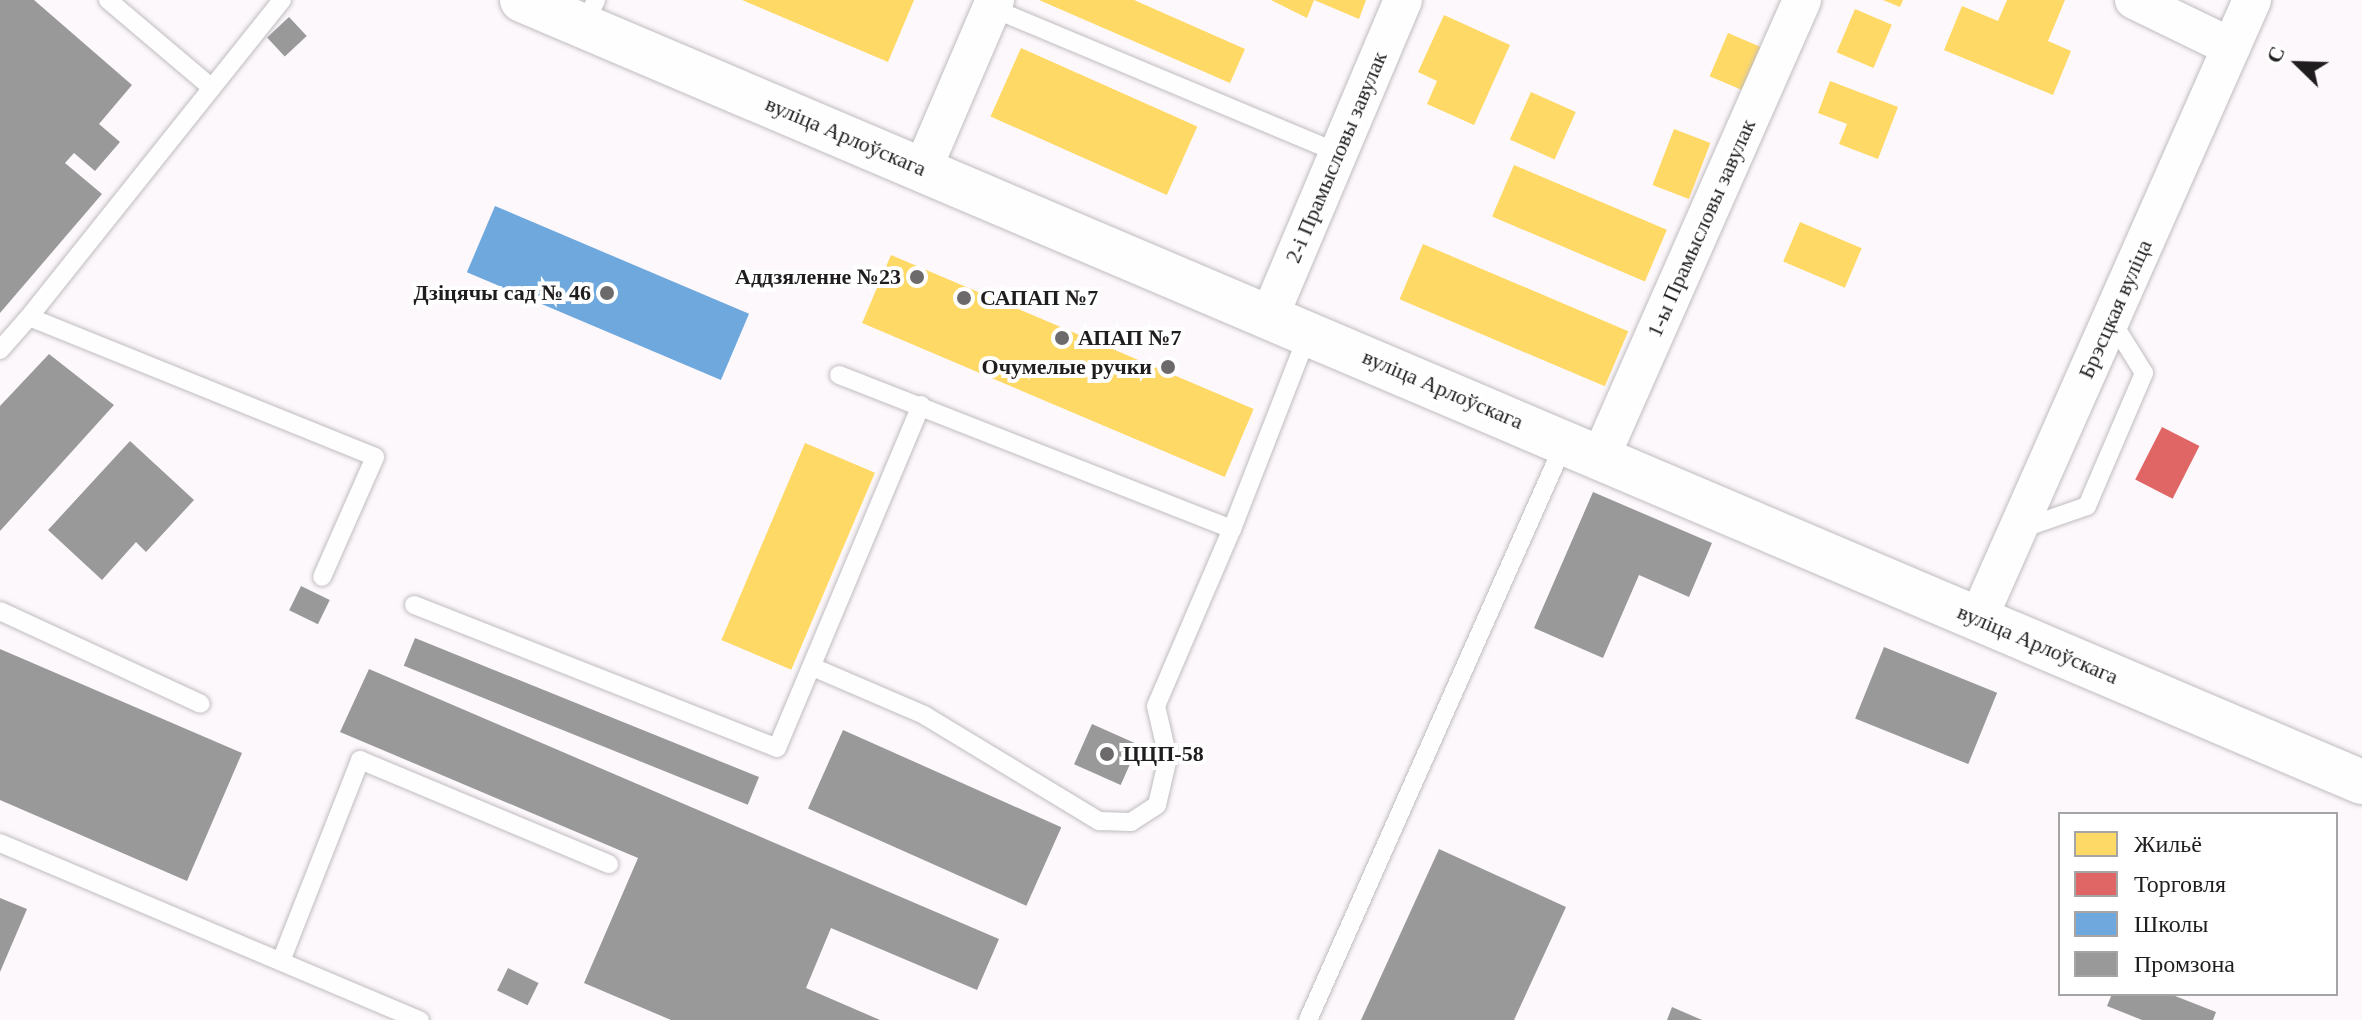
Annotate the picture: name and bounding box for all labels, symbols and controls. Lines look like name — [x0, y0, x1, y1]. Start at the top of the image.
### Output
north arrow — [2258, 24, 2338, 104]
text: С — [2261, 42, 2290, 67]
street label: 2-і Прамысловы завулак — [1279, 47, 1393, 267]
street label: вуліца Арлоўскага — [762, 90, 930, 182]
street label: 1-ы Прамысловы завулак — [1641, 115, 1761, 341]
street label: Брэсцкая вуліца — [2073, 235, 2157, 383]
place label: Аддзяленне №23 — [735, 264, 901, 290]
marker: Аддзяленне №23 — [908, 268, 926, 286]
place label: Дзіцячы сад № 46 — [413, 280, 591, 306]
marker: Дзіцячы сад № 46 — [598, 284, 616, 302]
place label: САПАП №7 — [980, 285, 1098, 311]
marker: САПАП №7 — [955, 289, 973, 307]
place label: АПАП №7 — [1078, 325, 1182, 351]
marker: АПАП №7 — [1053, 329, 1071, 347]
street label: вуліца Арлоўскага — [1359, 343, 1527, 435]
place label: Очумелые ручки — [982, 354, 1152, 380]
marker: Очумелые ручки — [1159, 358, 1177, 376]
street label: вуліца Арлоўскага — [1954, 598, 2122, 690]
place label: ЦЦП-58 — [1123, 741, 1204, 767]
marker: ЦЦП-58 — [1098, 745, 1116, 763]
legend — [2058, 812, 2338, 996]
text: Жильё — [2134, 831, 2202, 857]
text: Торговля — [2134, 871, 2226, 897]
text: Школы — [2134, 911, 2208, 937]
text: Промзона — [2134, 951, 2235, 977]

